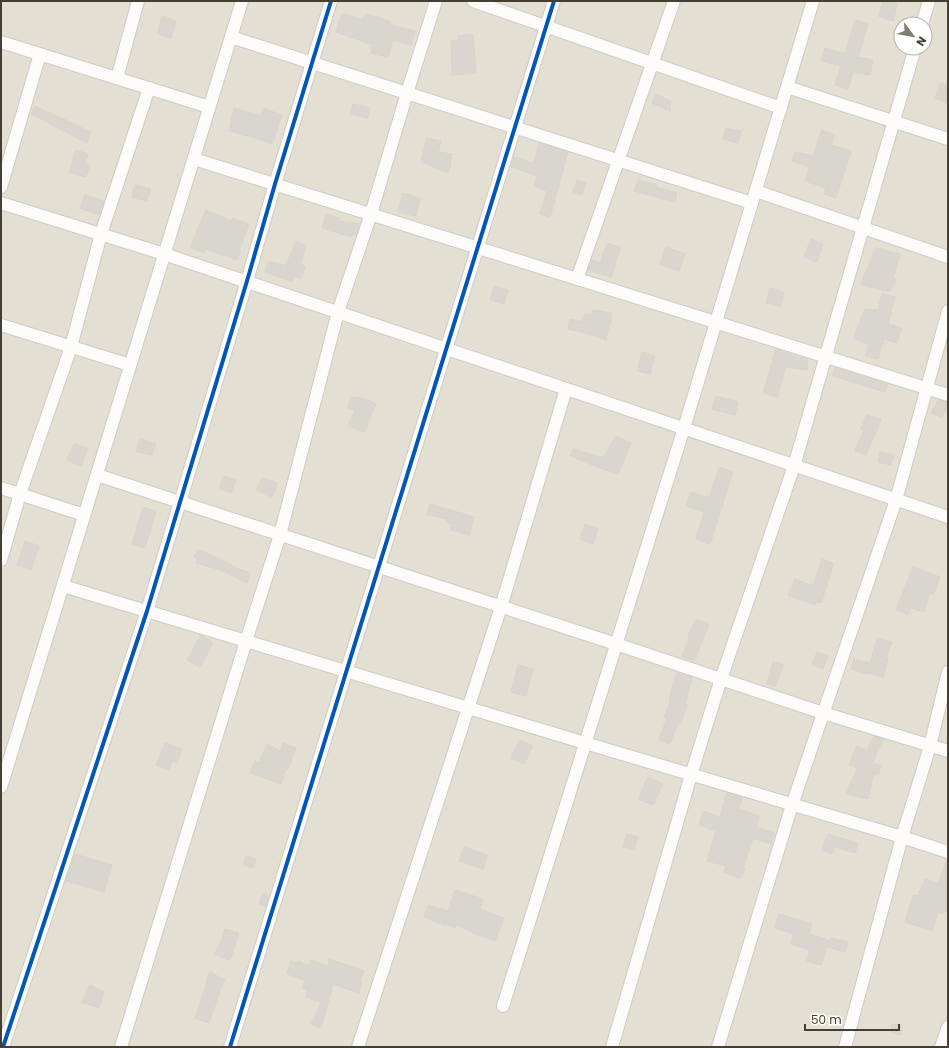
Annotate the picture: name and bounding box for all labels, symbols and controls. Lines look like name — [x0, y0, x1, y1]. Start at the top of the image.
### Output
north arrow — [893, 16, 933, 56]
text: N — [913, 34, 930, 49]
scale bar — [805, 1006, 899, 1032]
text: 50 m — [811, 1011, 842, 1028]

